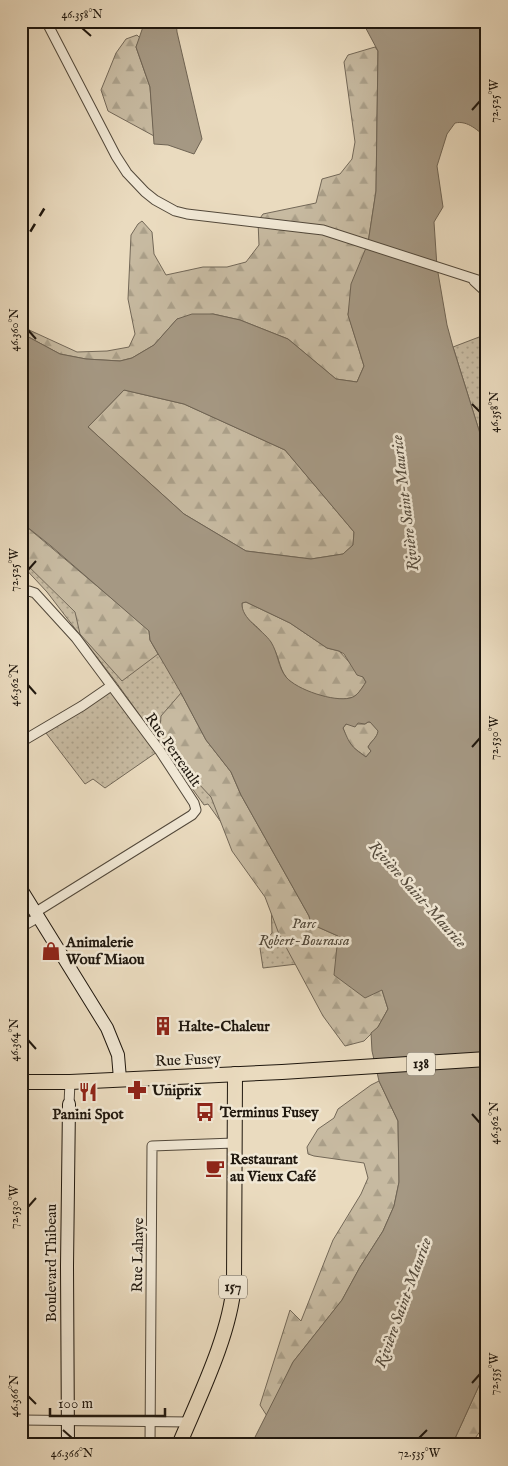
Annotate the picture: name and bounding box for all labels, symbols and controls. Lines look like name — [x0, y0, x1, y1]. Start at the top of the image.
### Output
text: 46.358°N — [61, 7, 103, 22]
text: 72.525°W — [487, 79, 502, 123]
text: 46.360°N — [7, 308, 22, 352]
text: 46.358°N — [487, 391, 502, 433]
water label: Rivière Saint-Maurice — [388, 433, 424, 572]
text: 72.525°W — [7, 548, 22, 592]
text: 46.362°N — [7, 663, 22, 706]
street label: Rue Perreault — [141, 709, 205, 791]
text: 72.530°W — [487, 716, 502, 760]
water label: Rivière Saint-Maurice — [364, 837, 471, 953]
park label: Parc Robert-Bourassa — [258, 914, 350, 950]
place label: Animalerie Wouf Miaou — [65, 933, 145, 969]
shop icon: Animalerie Wouf Miaou — [40, 940, 62, 962]
building icon: Halte-Chaleur — [152, 1015, 174, 1037]
place label: Halte-Chaleur — [178, 1017, 270, 1036]
text: 46.364°N — [7, 1018, 22, 1062]
street label: Rue Fusey — [155, 1049, 222, 1071]
road number: 138 — [407, 1052, 435, 1076]
pharmacy icon: Uniprix — [126, 1079, 148, 1101]
restaurant icon: Panini Spot — [77, 1081, 99, 1103]
place label: Uniprix — [151, 1081, 202, 1100]
bus stop icon: Terminus Fusey — [194, 1101, 216, 1123]
text: 46.362°N — [487, 1101, 502, 1144]
place label: Terminus Fusey — [219, 1103, 319, 1122]
place label: Panini Spot — [52, 1105, 125, 1124]
place label: Restaurant au Vieux Café — [230, 1150, 316, 1186]
cafe icon: Restaurant au Vieux Café — [204, 1157, 226, 1179]
text: 72.530°W — [7, 1185, 22, 1229]
street label: Boulevard Thibeau — [42, 1203, 61, 1322]
street label: Rue Lahaye — [128, 1217, 148, 1293]
water label: Rivière Saint-Maurice — [371, 1235, 437, 1371]
road number: 157 — [219, 1275, 247, 1298]
text: 72.535°W — [487, 1352, 502, 1395]
text: 46.366°N — [7, 1374, 22, 1417]
scale bar — [50, 1386, 165, 1418]
text: 100 m — [58, 1394, 94, 1413]
text: 46.366°N — [51, 1446, 94, 1461]
text: 72.535°W — [398, 1446, 441, 1461]

